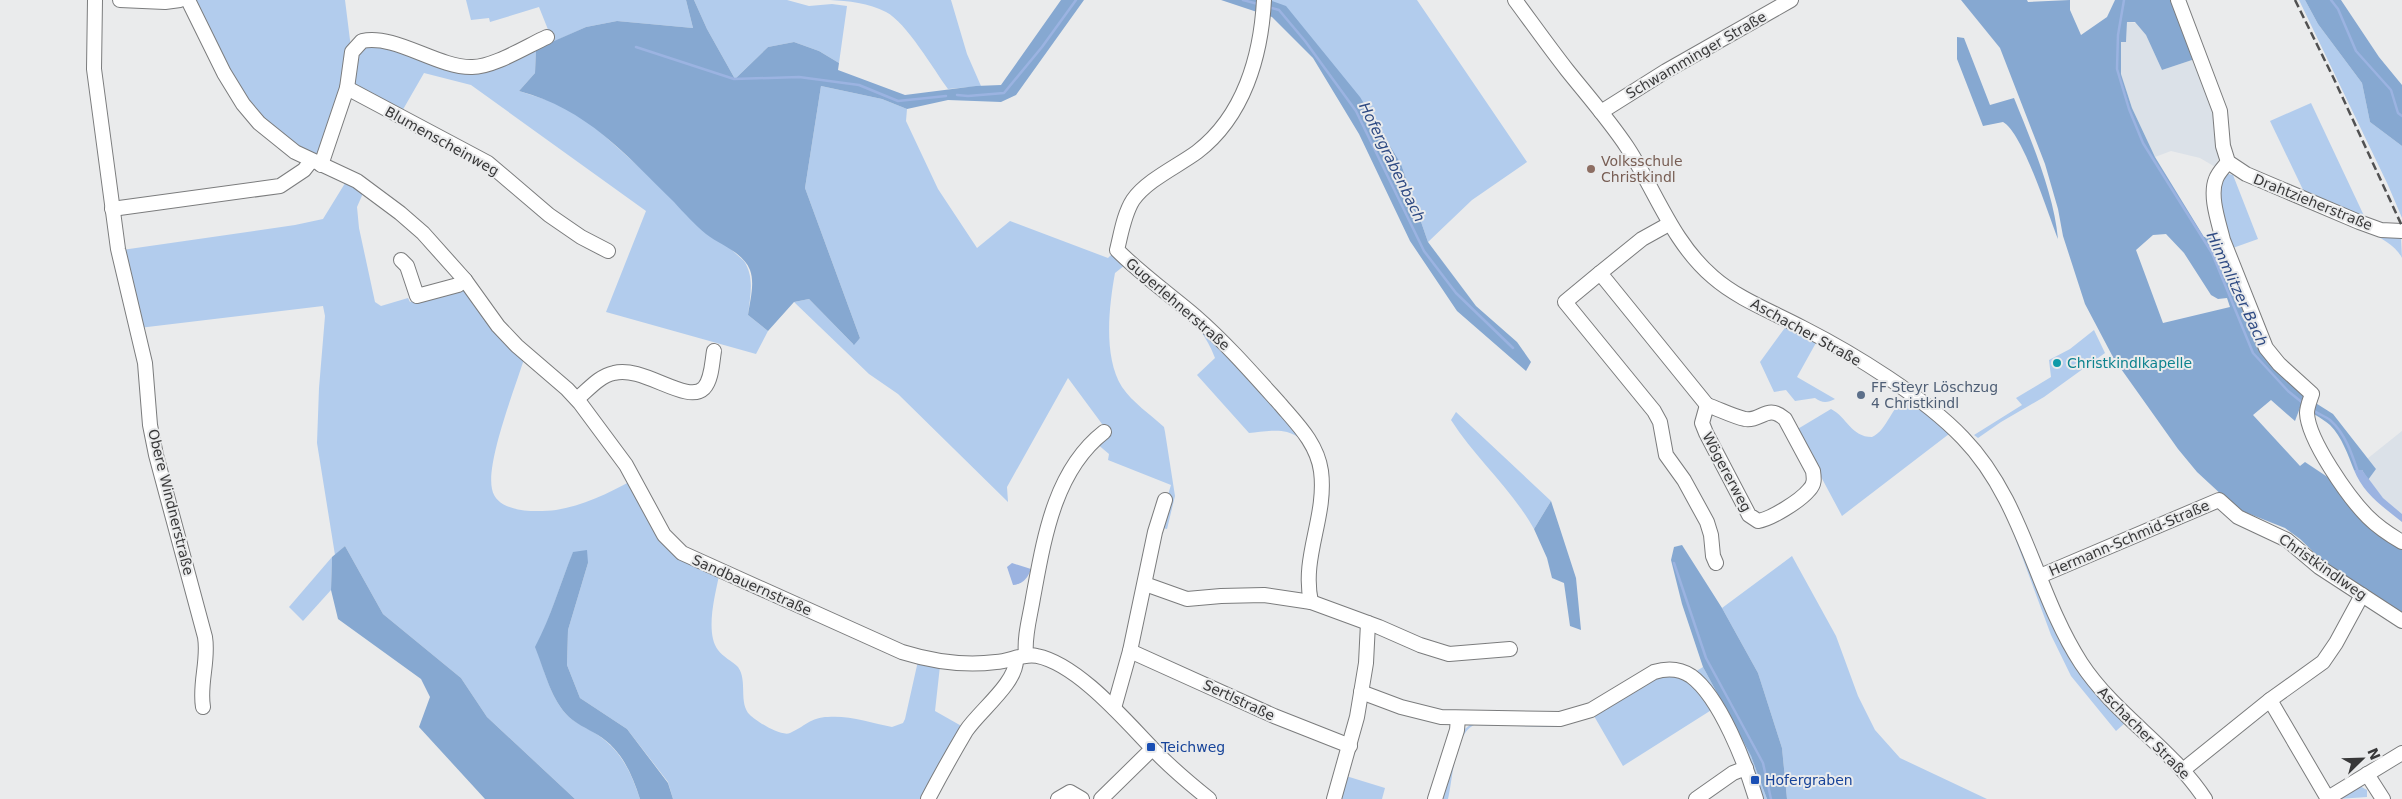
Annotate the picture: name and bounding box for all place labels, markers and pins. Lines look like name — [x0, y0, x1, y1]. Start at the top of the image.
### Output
place label: Volksschule Christkindl — [1601, 153, 1683, 185]
marker: Volksschule Christkindl — [1585, 163, 1597, 175]
place label: Christkindlkapelle — [2067, 355, 2192, 371]
marker: Christkindlkapelle — [2051, 357, 2063, 369]
place label: FF Steyr Löschzug 4 Christkindl — [1871, 379, 1998, 411]
marker: FF Steyr Löschzug 4 Christkindl — [1855, 389, 1867, 401]
place label: Teichweg — [1160, 739, 1225, 755]
marker: Teichweg — [1145, 741, 1157, 753]
place label: Hofergraben — [1765, 772, 1853, 788]
marker: Hofergraben — [1749, 774, 1761, 786]

